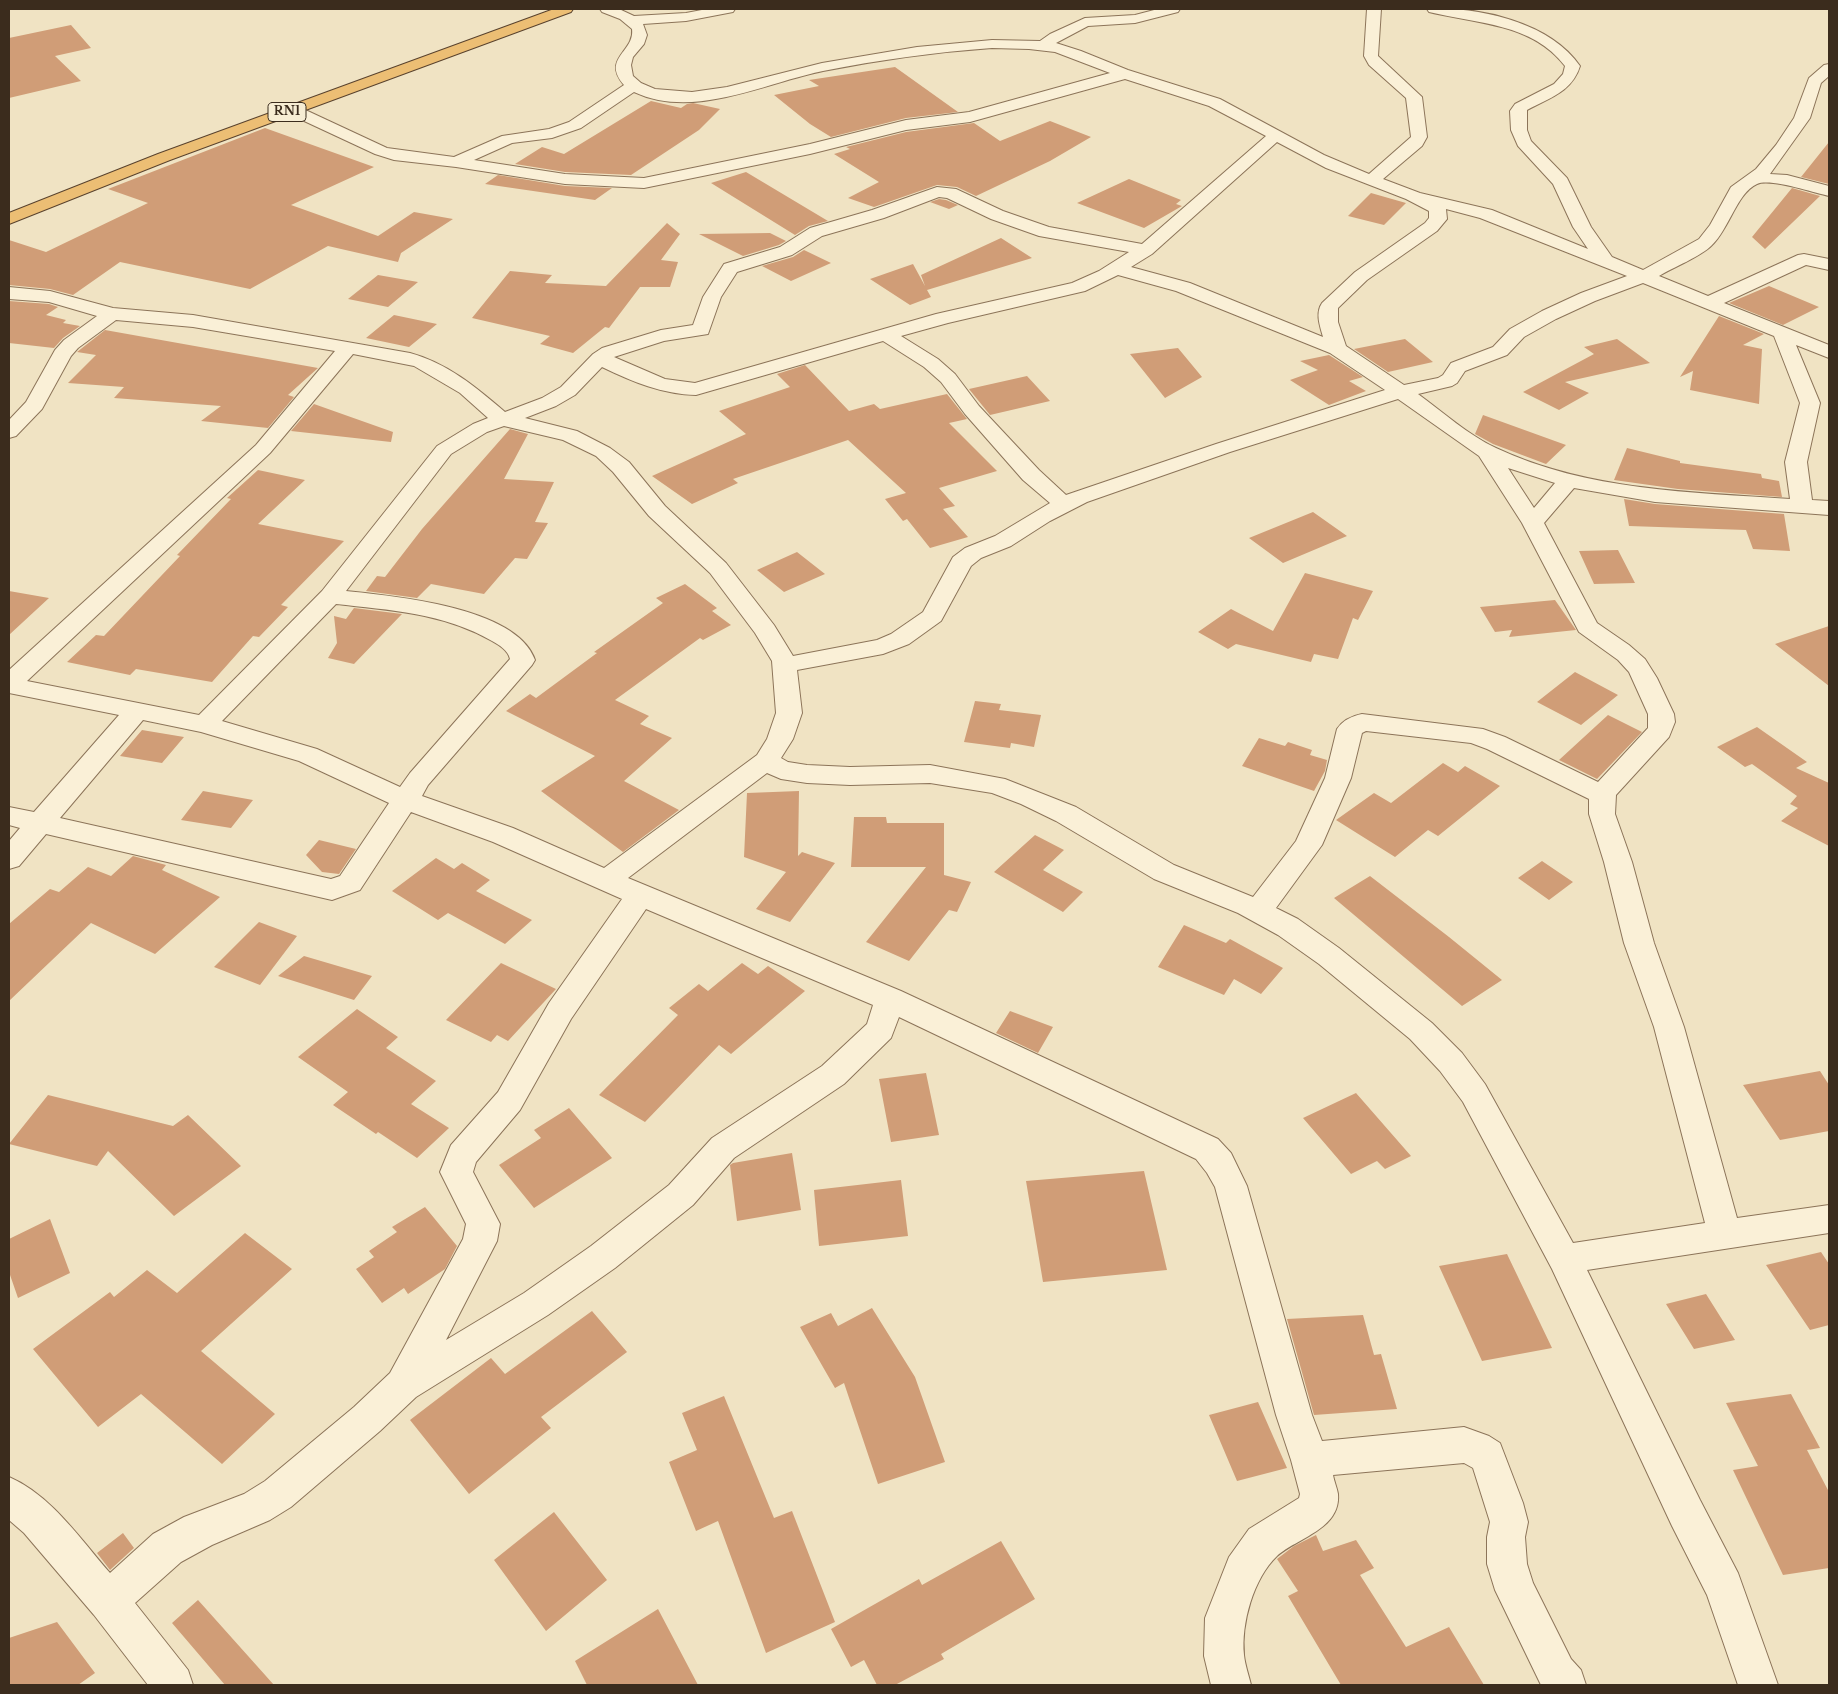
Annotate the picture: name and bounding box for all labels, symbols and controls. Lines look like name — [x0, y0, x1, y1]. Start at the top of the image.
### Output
road number: RN1 — [268, 102, 306, 121]

